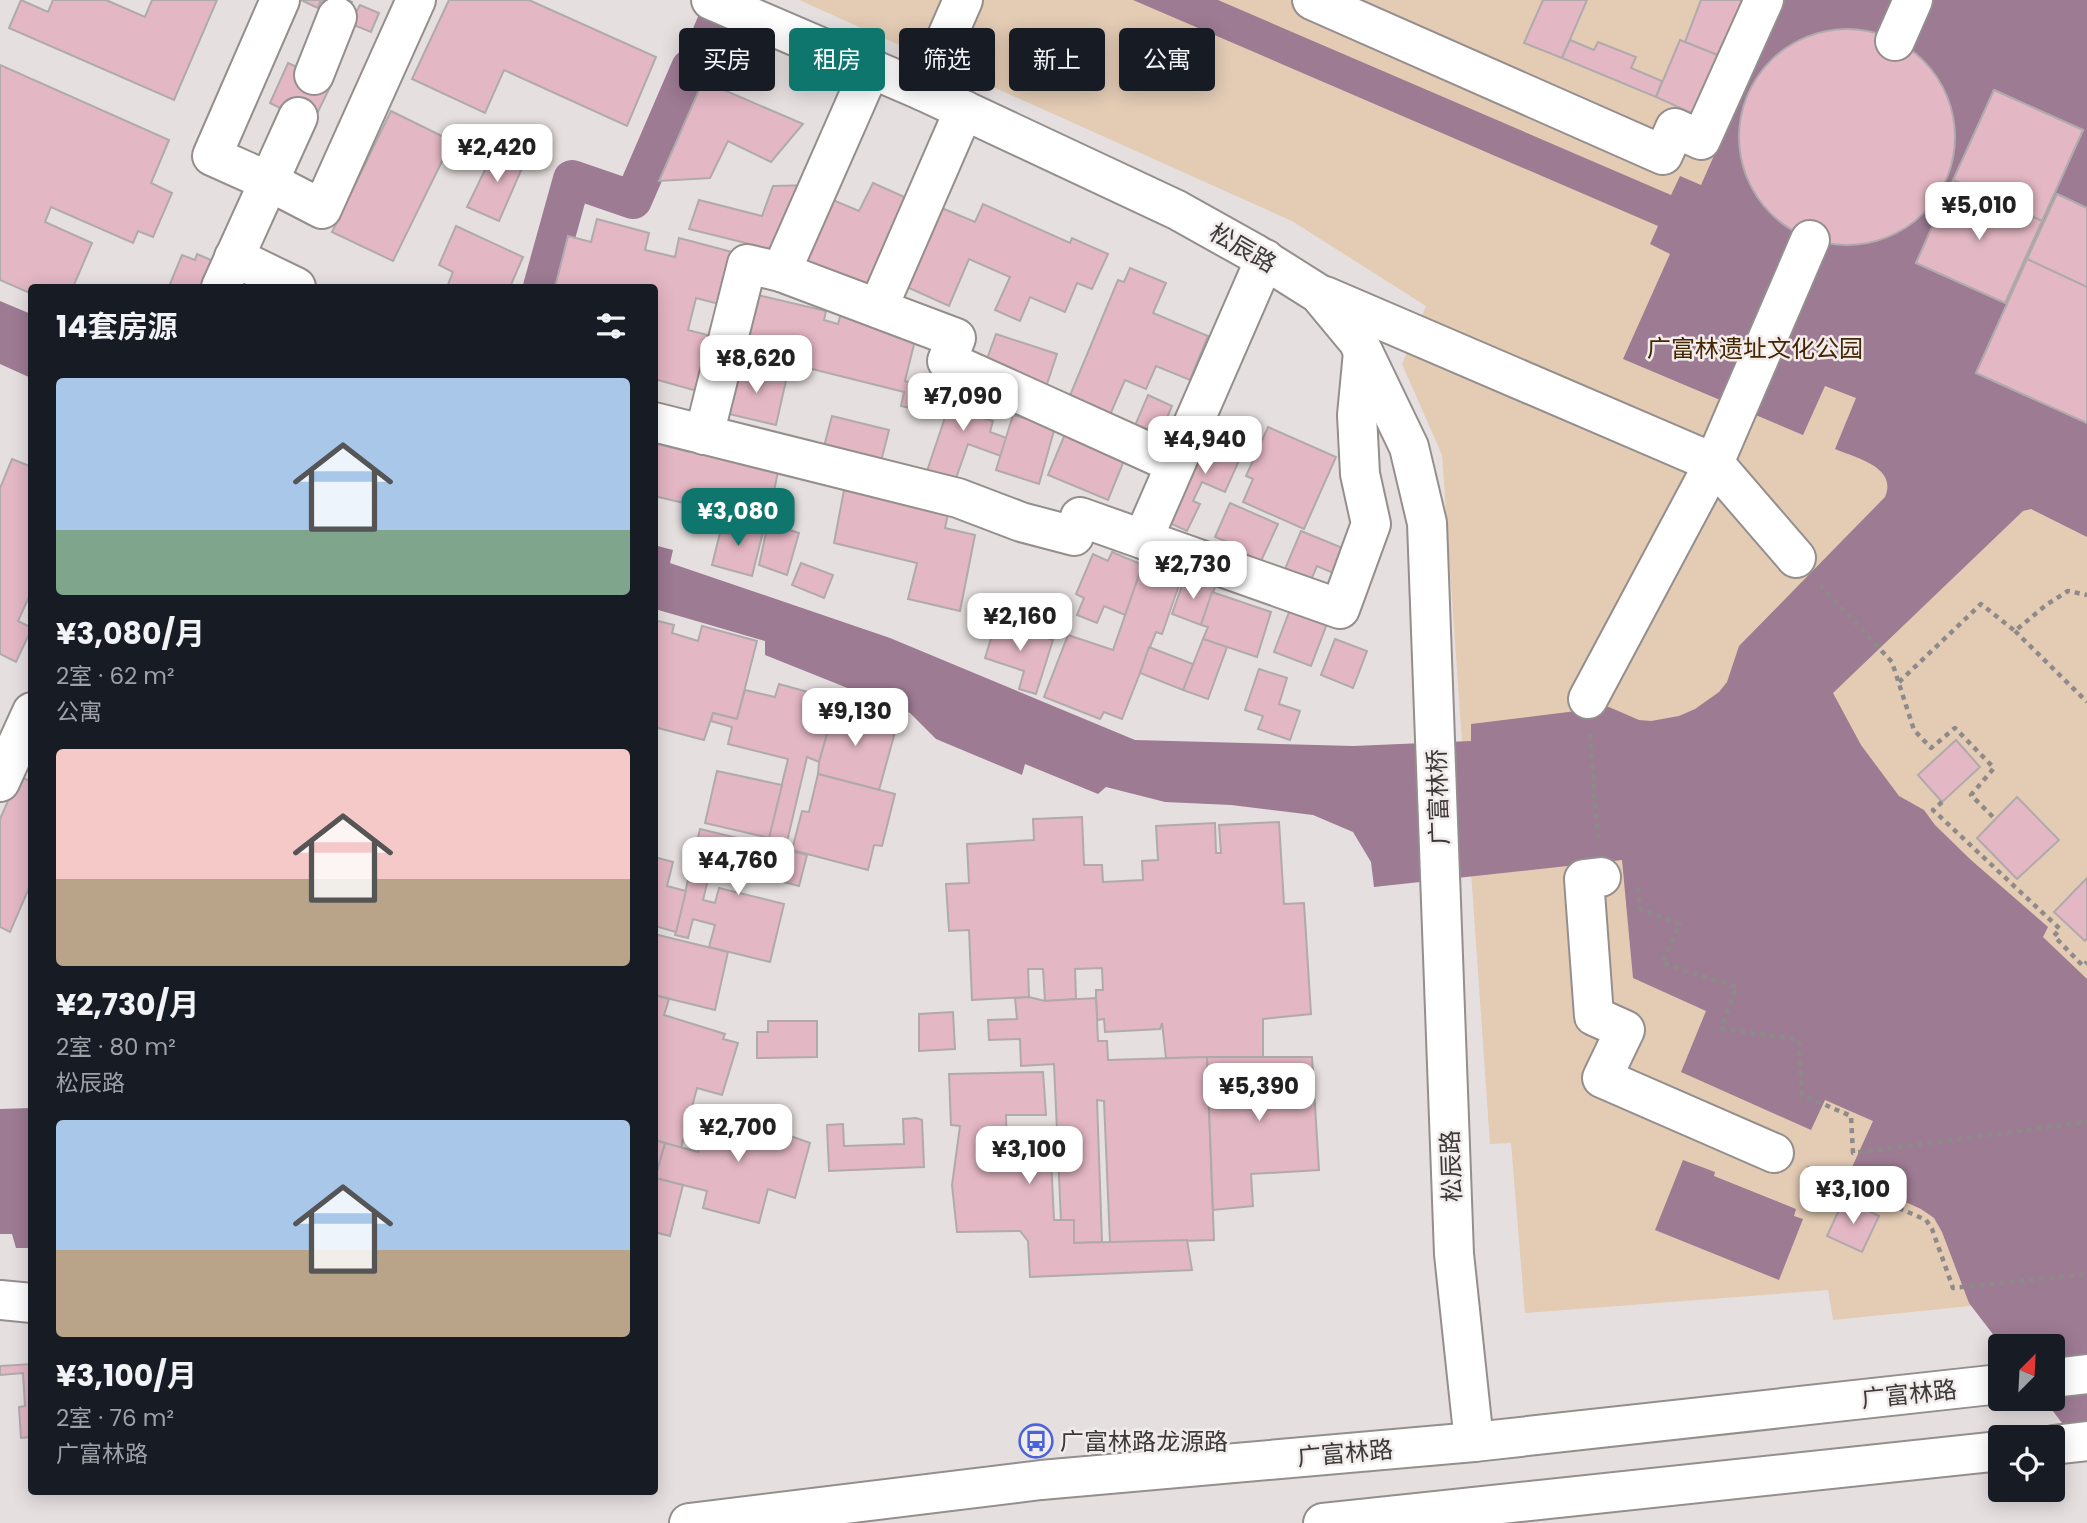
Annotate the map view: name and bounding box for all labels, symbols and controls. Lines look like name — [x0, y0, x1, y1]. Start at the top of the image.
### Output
chip: 买房 — [679, 28, 775, 91]
chip: 租房 — [789, 28, 885, 91]
chip: 筛选 — [899, 28, 995, 91]
chip: 新上 — [1009, 28, 1105, 91]
chip: 公寓 — [1119, 28, 1215, 91]
pin: ¥2,420 — [440, 124, 554, 184]
text: ¥2,420 — [458, 131, 536, 163]
pin: ¥5,010 — [1922, 182, 2036, 242]
text: ¥5,010 — [1941, 189, 2017, 221]
street label: 松辰路 — [1204, 216, 1282, 280]
text: 14套房源 — [56, 305, 178, 348]
icon: filters — [592, 307, 630, 345]
park label: 广富林遗址文化公园 — [1647, 332, 1863, 365]
pin: ¥8,620 — [699, 336, 813, 395]
text: ¥8,620 — [716, 342, 796, 374]
pin: ¥7,090 — [906, 374, 1020, 433]
text: ¥7,090 — [924, 380, 1002, 412]
pin: ¥4,940 — [1148, 416, 1262, 476]
text: ¥4,940 — [1164, 423, 1246, 455]
icon: home — [280, 424, 406, 550]
pin: ¥3,080 — [681, 489, 795, 548]
text: ¥3,080 — [698, 495, 778, 527]
pin: ¥2,730 — [1136, 542, 1250, 601]
text: ¥2,730 — [1155, 548, 1231, 580]
pin: ¥2,160 — [963, 594, 1077, 653]
text: ¥2,160 — [983, 600, 1057, 632]
text: ¥3,080/月 — [56, 612, 205, 655]
text: 2室 · 62 m² — [56, 660, 175, 692]
pin: ¥9,130 — [798, 688, 912, 748]
text: ¥9,130 — [818, 695, 892, 727]
text: 公寓 — [56, 696, 102, 728]
street label: 广富林桥 — [1420, 748, 1456, 846]
icon: home — [280, 795, 406, 921]
pin: ¥4,760 — [681, 838, 795, 897]
text: ¥4,760 — [698, 844, 778, 876]
text: ¥2,730/月 — [56, 983, 199, 1026]
text: 2室 · 80 m² — [56, 1031, 176, 1063]
pin: ¥5,390 — [1202, 1064, 1316, 1123]
text: 松辰路 — [56, 1067, 125, 1099]
text: ¥5,390 — [1219, 1070, 1299, 1102]
pin: ¥2,700 — [681, 1104, 795, 1164]
text: ¥2,700 — [699, 1111, 777, 1143]
pin: ¥3,100 — [972, 1126, 1086, 1186]
street label: 松辰路 — [1433, 1129, 1469, 1203]
text: ¥3,100 — [992, 1133, 1066, 1165]
icon: home — [280, 1166, 406, 1292]
pin: ¥3,100 — [1796, 1166, 1910, 1226]
text: ¥3,100 — [1816, 1173, 1890, 1205]
north arrow — [1988, 1334, 2065, 1410]
map controls — [1988, 1334, 2065, 1502]
text: ¥3,100/月 — [56, 1354, 197, 1397]
street label: 广富林路 — [1860, 1373, 1958, 1415]
text: 2室 · 76 m² — [56, 1402, 174, 1434]
bus stop icon: 广富林路龙源路 — [1017, 1422, 1055, 1460]
place label: 广富林路龙源路 — [1060, 1425, 1228, 1458]
button: locate — [1988, 1425, 2065, 1502]
street label: 广富林路 — [1296, 1432, 1394, 1474]
text: 广富林路 — [56, 1438, 148, 1470]

